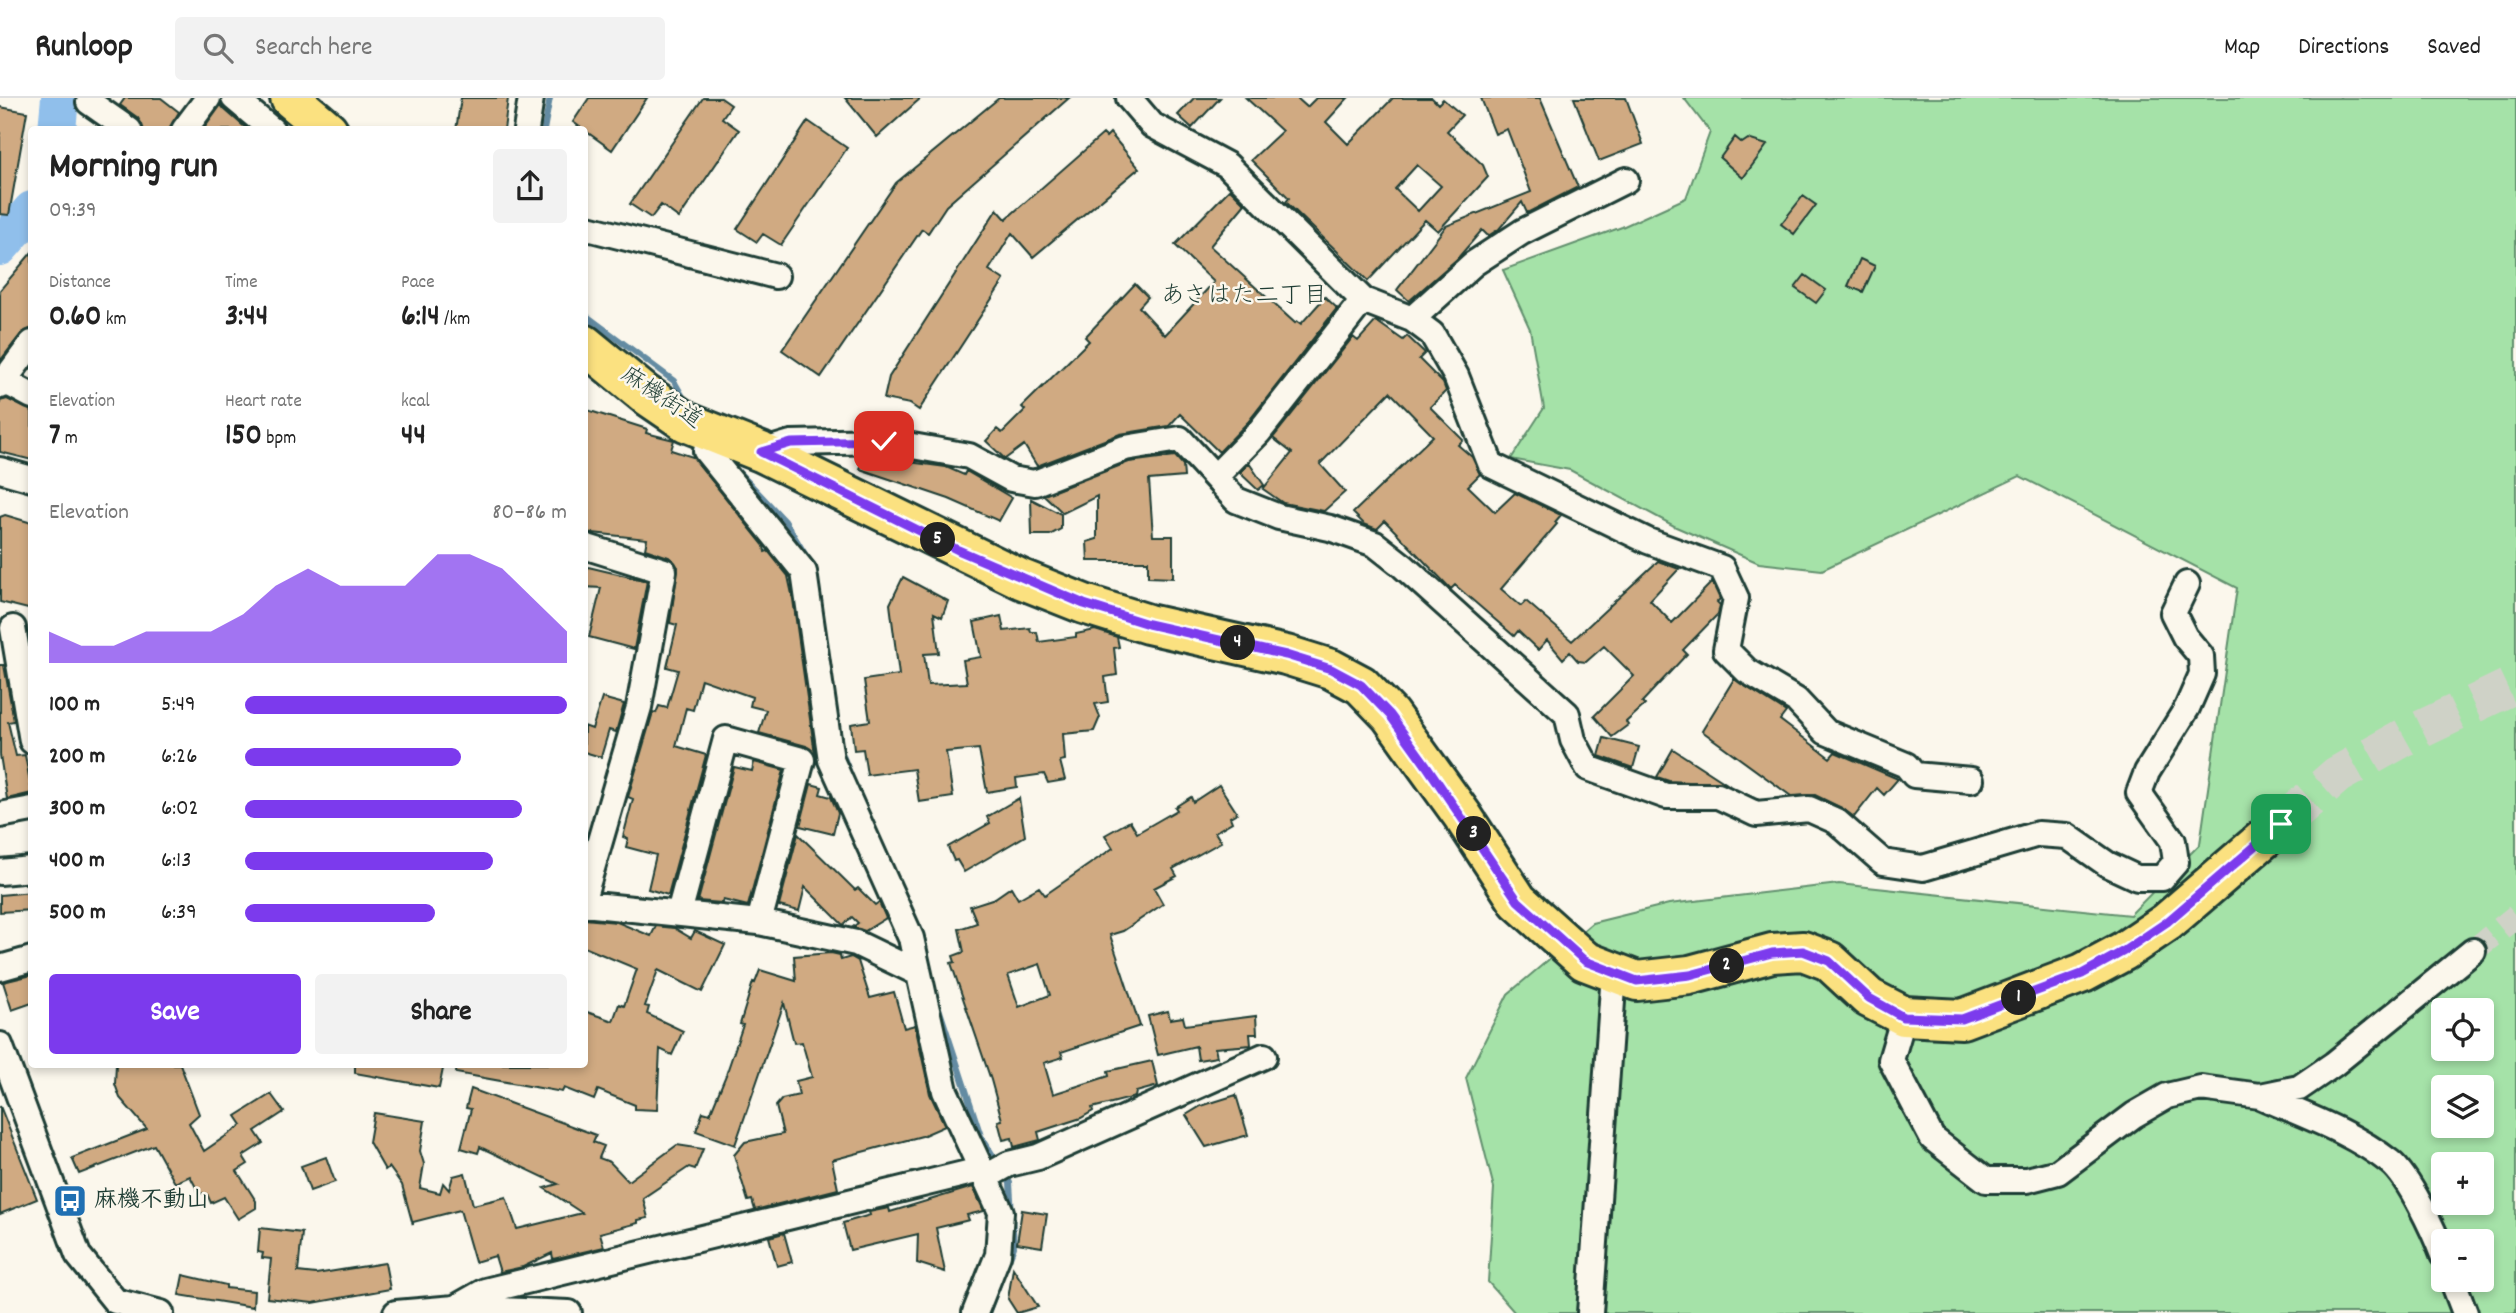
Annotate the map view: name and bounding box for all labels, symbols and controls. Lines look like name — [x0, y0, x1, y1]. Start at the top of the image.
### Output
search box — [175, 17, 665, 80]
text: Runloop — [35, 25, 133, 72]
icon: search — [199, 29, 237, 67]
text: Search here — [255, 30, 372, 67]
text: Map — [2224, 31, 2260, 65]
text: Directions — [2298, 31, 2389, 65]
text: Saved — [2427, 31, 2481, 65]
text: Morning run — [49, 141, 218, 196]
button: share — [493, 149, 567, 223]
text: 09:39 — [49, 195, 97, 228]
text: Distance — [49, 270, 111, 297]
text: Time — [225, 270, 258, 297]
text: Pace — [401, 270, 435, 297]
district label: あさはた二丁目 — [1161, 280, 1327, 314]
text: 0.60 — [49, 297, 101, 340]
text: 3:44 — [225, 297, 268, 340]
text: 6:14 — [401, 297, 440, 340]
text: km — [101, 307, 127, 334]
text: /km — [440, 307, 470, 334]
street label: 麻機街道 — [614, 360, 708, 438]
text: Elevation — [49, 389, 115, 416]
text: Heart rate — [225, 389, 302, 416]
text: kcal — [401, 389, 430, 416]
pin — [854, 411, 914, 471]
text: 7 — [49, 416, 61, 459]
text: 150 — [225, 416, 262, 459]
text: 44 — [401, 416, 426, 459]
icon: check — [865, 422, 903, 460]
text: m — [61, 426, 78, 453]
text: bpm — [262, 426, 296, 453]
text: Elevation — [49, 497, 129, 530]
text: 80–86 m — [492, 497, 567, 530]
pin: 5 — [920, 522, 956, 558]
text: 5 — [933, 526, 942, 553]
pin: 4 — [1220, 626, 1256, 660]
text: 4 — [1234, 629, 1241, 656]
text: 100 m — [49, 689, 100, 722]
text: 5:49 — [161, 689, 196, 722]
text: 200 m — [49, 741, 105, 774]
text: 6:26 — [161, 741, 197, 774]
text: 300 m — [49, 793, 105, 826]
text: 6:02 — [161, 793, 199, 826]
pin — [2251, 794, 2311, 854]
icon: arrive — [2262, 805, 2300, 843]
pin: 3 — [1456, 816, 1492, 852]
text: 3 — [1469, 820, 1478, 847]
text: 400 m — [49, 845, 105, 878]
text: 6:13 — [161, 845, 191, 878]
text: 500 m — [49, 897, 106, 930]
text: 6:39 — [161, 897, 197, 930]
pin: 2 — [1710, 948, 1744, 984]
text: 2 — [1722, 952, 1731, 979]
button: Save — [49, 974, 301, 1054]
button: Share — [315, 974, 567, 1054]
pin: 1 — [2002, 981, 2036, 1016]
text: 1 — [2016, 984, 2021, 1011]
map controls — [2431, 998, 2494, 1292]
button: locate — [2431, 998, 2494, 1061]
button: layers — [2431, 1075, 2494, 1138]
button: + — [2431, 1152, 2494, 1215]
bus stop icon: 麻機不動山 — [51, 1182, 89, 1220]
place label: 麻機不動山 — [94, 1185, 209, 1218]
button: − — [2431, 1229, 2494, 1292]

